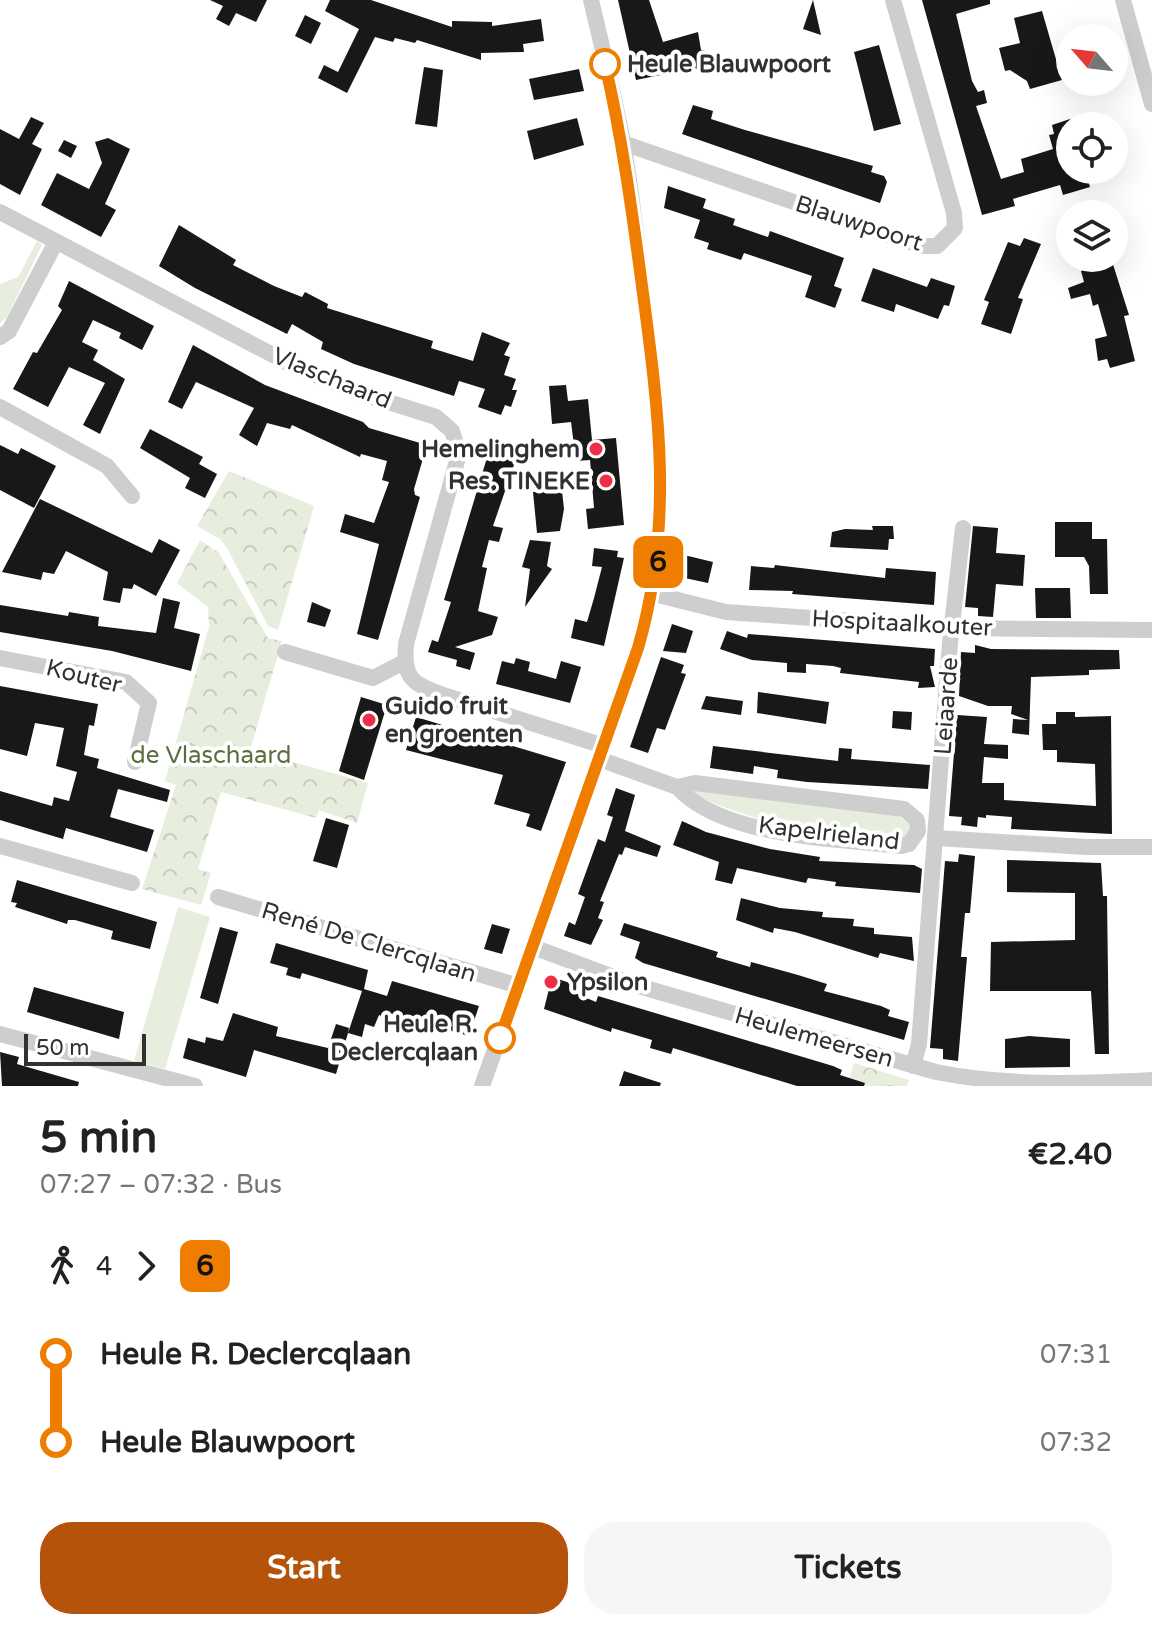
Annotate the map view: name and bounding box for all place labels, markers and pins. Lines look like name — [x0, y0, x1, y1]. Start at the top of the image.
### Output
marker: Heule Blauwpoort — [590, 49, 620, 79]
place label: Heule Blauwpoort — [627, 50, 832, 79]
place label: Hemelinghem — [421, 435, 580, 464]
marker: Hemelinghem — [587, 440, 605, 458]
place label: Res. TINEKE — [448, 467, 590, 496]
marker: Res. TINEKE — [597, 472, 615, 490]
place label: Guido fruit en groenten — [385, 692, 523, 749]
marker: Guido fruit en groenten — [360, 711, 378, 729]
place label: Ypsilon — [567, 968, 648, 997]
marker: Ypsilon — [542, 973, 560, 991]
place label: Heule R. Declercqlaan — [330, 1010, 478, 1067]
marker: Heule R. Declercqlaan — [485, 1023, 515, 1053]

